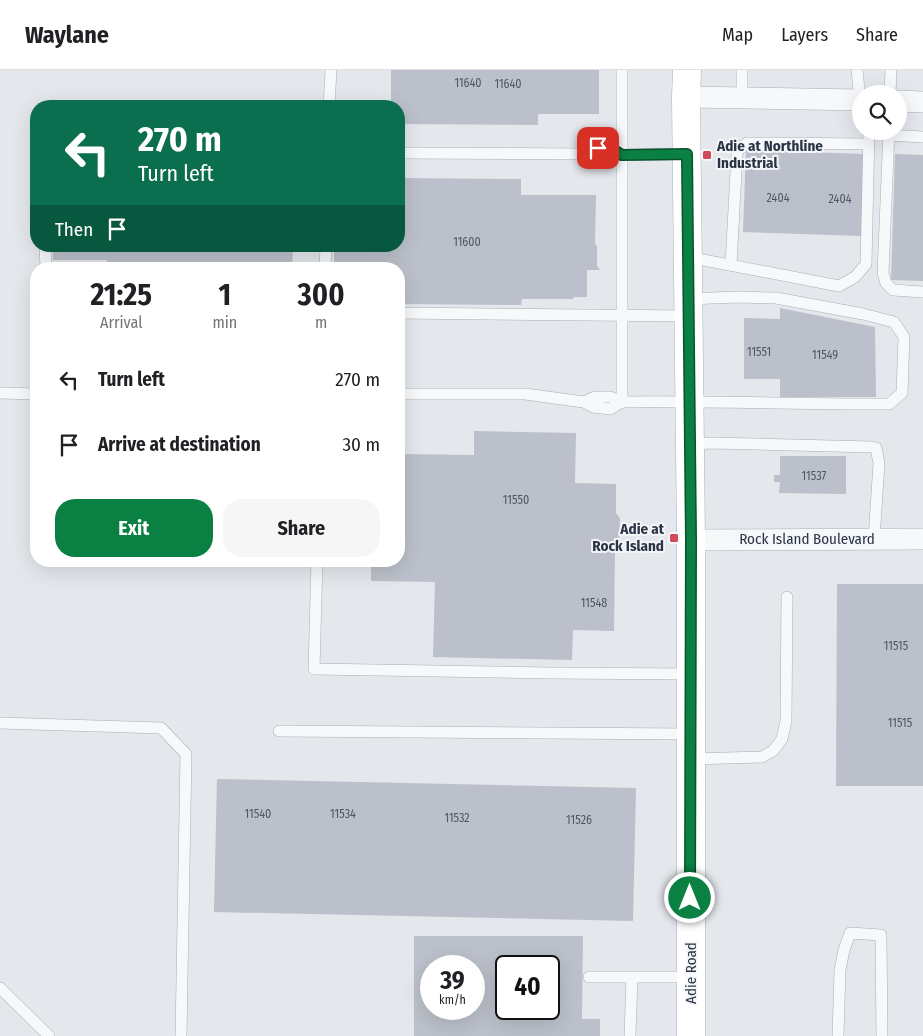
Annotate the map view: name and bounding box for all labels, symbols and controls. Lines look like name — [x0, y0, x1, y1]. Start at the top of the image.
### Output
text: Waylane — [25, 21, 109, 49]
text: Map — [722, 24, 753, 46]
text: Layers — [781, 24, 828, 46]
text: Share — [856, 24, 898, 46]
house number: 11640 — [454, 76, 482, 90]
house number: 11640 — [494, 77, 522, 91]
map controls — [852, 85, 907, 140]
button: search — [852, 85, 907, 140]
text: 270 m — [138, 118, 222, 160]
icon: left — [55, 120, 120, 185]
pin — [577, 127, 619, 169]
icon: arrive — [584, 134, 612, 162]
place label: Adie at Northline Industrial — [716, 137, 823, 172]
marker: Adie at Northline Industrial — [701, 149, 713, 161]
text: Turn left — [138, 160, 214, 187]
house number: 2404 — [767, 191, 790, 205]
house number: 2404 — [829, 192, 852, 206]
icon: arrive — [103, 215, 131, 243]
text: Then — [55, 218, 93, 241]
house number: 11600 — [453, 235, 481, 249]
text: 21:25 — [90, 277, 152, 313]
text: 1 — [218, 277, 231, 313]
text: 300 — [298, 277, 345, 313]
text: Arrival — [100, 313, 142, 332]
text: min — [212, 313, 237, 332]
text: m — [315, 313, 327, 332]
house number: 11551 — [747, 345, 771, 359]
house number: 11549 — [812, 348, 838, 362]
icon: left — [55, 366, 83, 394]
text: Turn left — [98, 368, 165, 391]
text: 270 m — [335, 368, 380, 391]
icon: arrive — [55, 431, 83, 459]
text: Arrive at destination — [98, 433, 261, 456]
text: 30 m — [342, 433, 380, 456]
house number: 11537 — [802, 469, 827, 483]
house number: 11550 — [503, 493, 529, 507]
button: Exit — [55, 499, 213, 557]
button: Share — [223, 499, 380, 557]
place label: Adie at Rock Island — [592, 520, 665, 555]
street label: Rock Island Boulevard — [739, 530, 875, 548]
marker: Adie at Rock Island — [668, 532, 680, 544]
house number: 11548 — [581, 596, 607, 610]
house number: 11515 — [884, 639, 909, 653]
house number: 11515 — [888, 716, 913, 730]
house number: 11540 — [245, 807, 271, 821]
house number: 11534 — [330, 807, 356, 821]
house number: 11532 — [444, 811, 470, 825]
house number: 11526 — [566, 813, 592, 827]
position arrow — [663, 871, 715, 923]
street label: Adie Road — [682, 942, 700, 1004]
speed limit sign: 40 — [495, 955, 560, 1020]
text: 39 — [440, 966, 465, 996]
text: km/h — [439, 993, 466, 1007]

